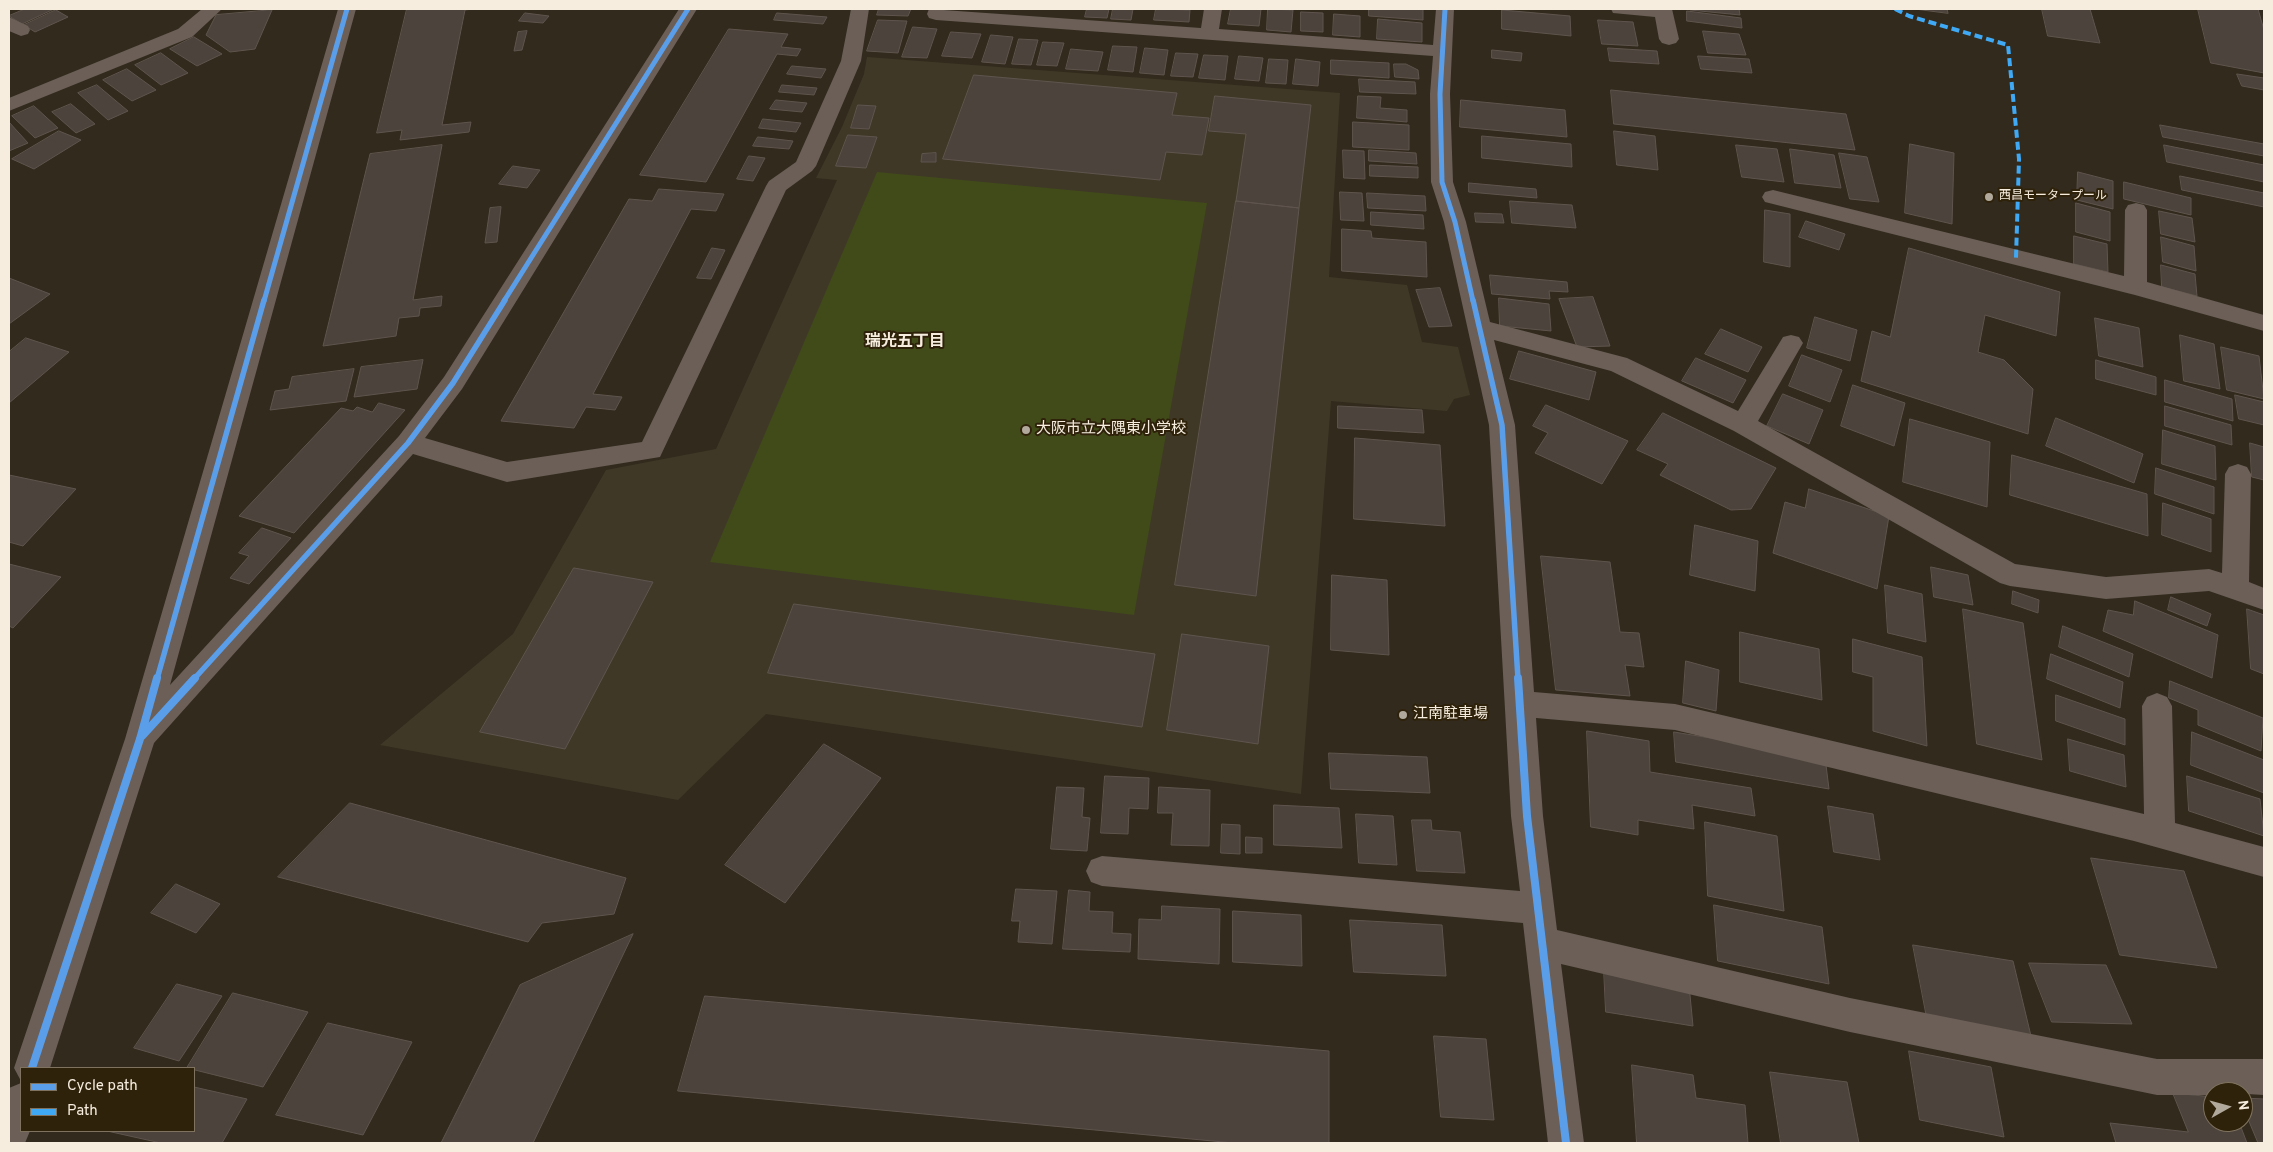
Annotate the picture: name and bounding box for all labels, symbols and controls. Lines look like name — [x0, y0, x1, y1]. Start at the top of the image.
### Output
place label: 西昌モータープール — [1999, 190, 2107, 204]
marker: 西昌モータープール — [1983, 191, 1995, 203]
district label: 瑞光五丁目 — [865, 333, 945, 353]
place label: 大阪市立大隅東小学校 — [1036, 421, 1186, 439]
marker: 大阪市立大隅東小学校 — [1020, 424, 1032, 436]
place label: 江南駐車場 — [1413, 706, 1488, 724]
marker: 江南駐車場 — [1397, 709, 1409, 721]
legend — [20, 1067, 195, 1132]
text: Cycle path — [67, 1077, 138, 1096]
north arrow — [2203, 1082, 2253, 1132]
text: N — [2233, 1099, 2251, 1111]
text: Path — [67, 1102, 98, 1121]

